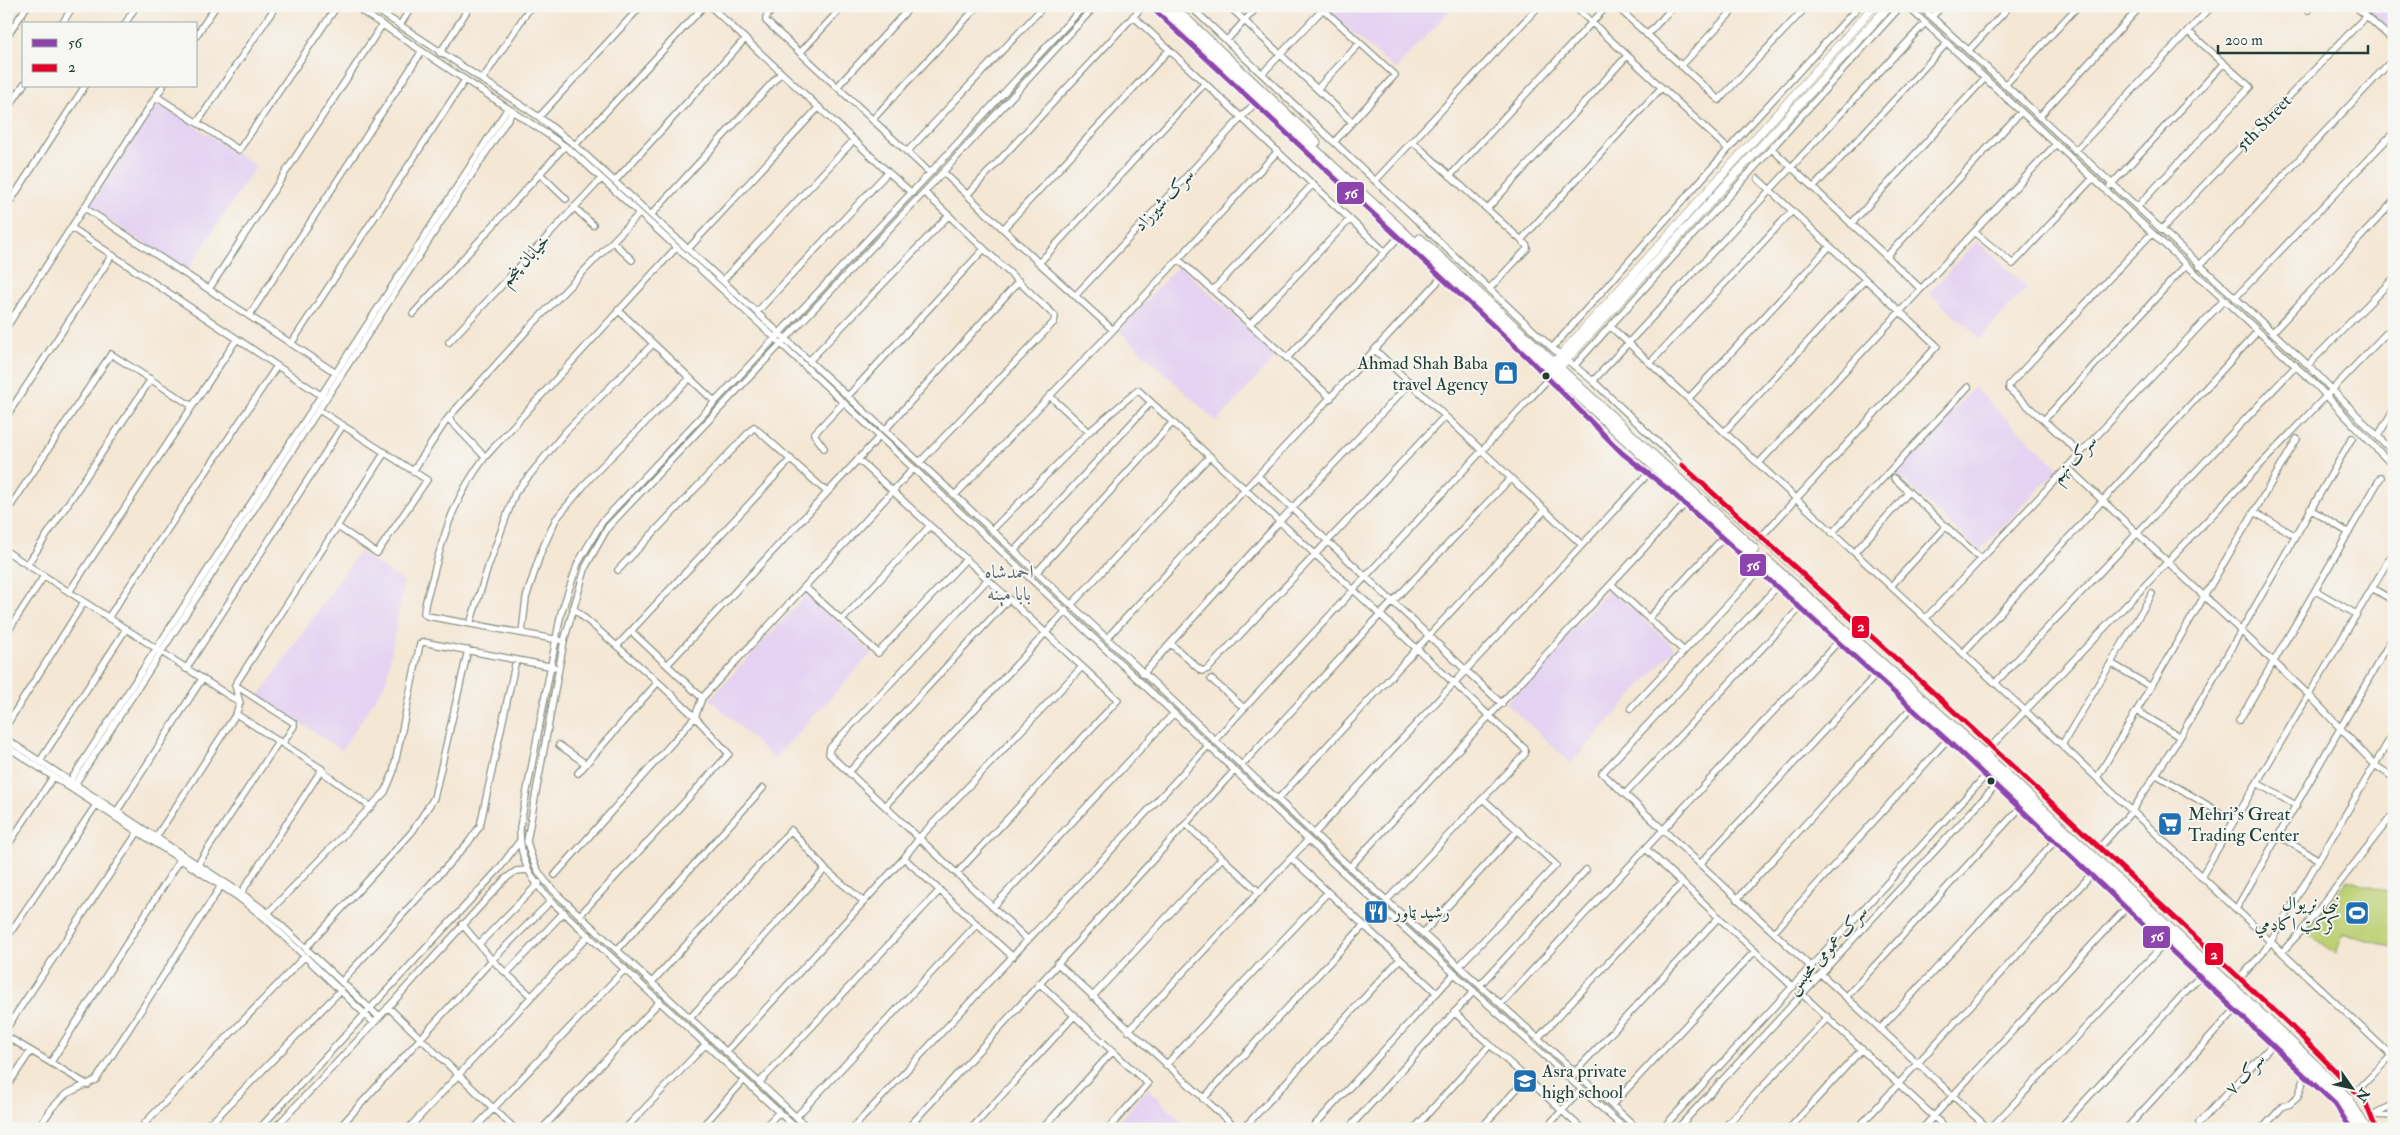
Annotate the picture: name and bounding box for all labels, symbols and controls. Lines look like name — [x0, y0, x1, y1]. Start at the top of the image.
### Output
legend — [22, 22, 198, 88]
scale bar — [2218, 22, 2368, 54]
text: 200 m — [2225, 31, 2263, 50]
text: 56 — [68, 34, 84, 53]
text: 2 — [68, 58, 76, 77]
street label: 5th Street — [2231, 90, 2297, 156]
street label: سرک شیرزاد — [1129, 164, 1199, 236]
line badge: 56 — [1336, 181, 1365, 205]
text: 56 — [1344, 185, 1359, 202]
street label: خیابان پنجم — [495, 229, 559, 294]
place label: Ahmad Shah Baba travel Agency — [1357, 352, 1489, 396]
shop icon: Ahmad Shah Baba travel Agency — [1493, 360, 1519, 386]
unlabelled marker — [1541, 371, 1551, 381]
street label: سرک نهم — [2046, 430, 2106, 491]
line badge: 56 — [1739, 553, 1767, 577]
text: 56 — [1746, 557, 1761, 574]
district label: احمدشاه بابا مېنه — [984, 560, 1034, 607]
line badge: 2 — [1851, 615, 1870, 639]
text: 2 — [1857, 618, 1865, 635]
unlabelled marker — [1986, 776, 1996, 786]
place label: Mehri's Great Trading Center — [2188, 803, 2299, 847]
supermarket icon: Mehri's Great Trading Center — [2157, 811, 2183, 837]
place label: نبی نړیوال کرکټ اکاډمي — [2254, 892, 2340, 939]
restaurant icon: رشید ټاور — [1363, 899, 1389, 925]
sports icon: نبی نړیوال کرکټ اکاډمي — [2344, 900, 2370, 926]
place label: رشید ټاور — [1392, 901, 1450, 924]
street label: سرک عمومی محبس — [1781, 901, 1873, 999]
line badge: 56 — [2142, 925, 2171, 949]
text: 56 — [2150, 928, 2165, 945]
line badge: 2 — [2204, 942, 2224, 966]
text: 2 — [2210, 946, 2218, 963]
street label: سرک ۷ — [2220, 1048, 2270, 1100]
place label: Asra private high school — [1541, 1060, 1627, 1104]
north arrow — [2328, 1062, 2378, 1112]
school or university icon: Asra private high school — [1512, 1068, 1538, 1094]
text: N — [2352, 1084, 2373, 1105]

